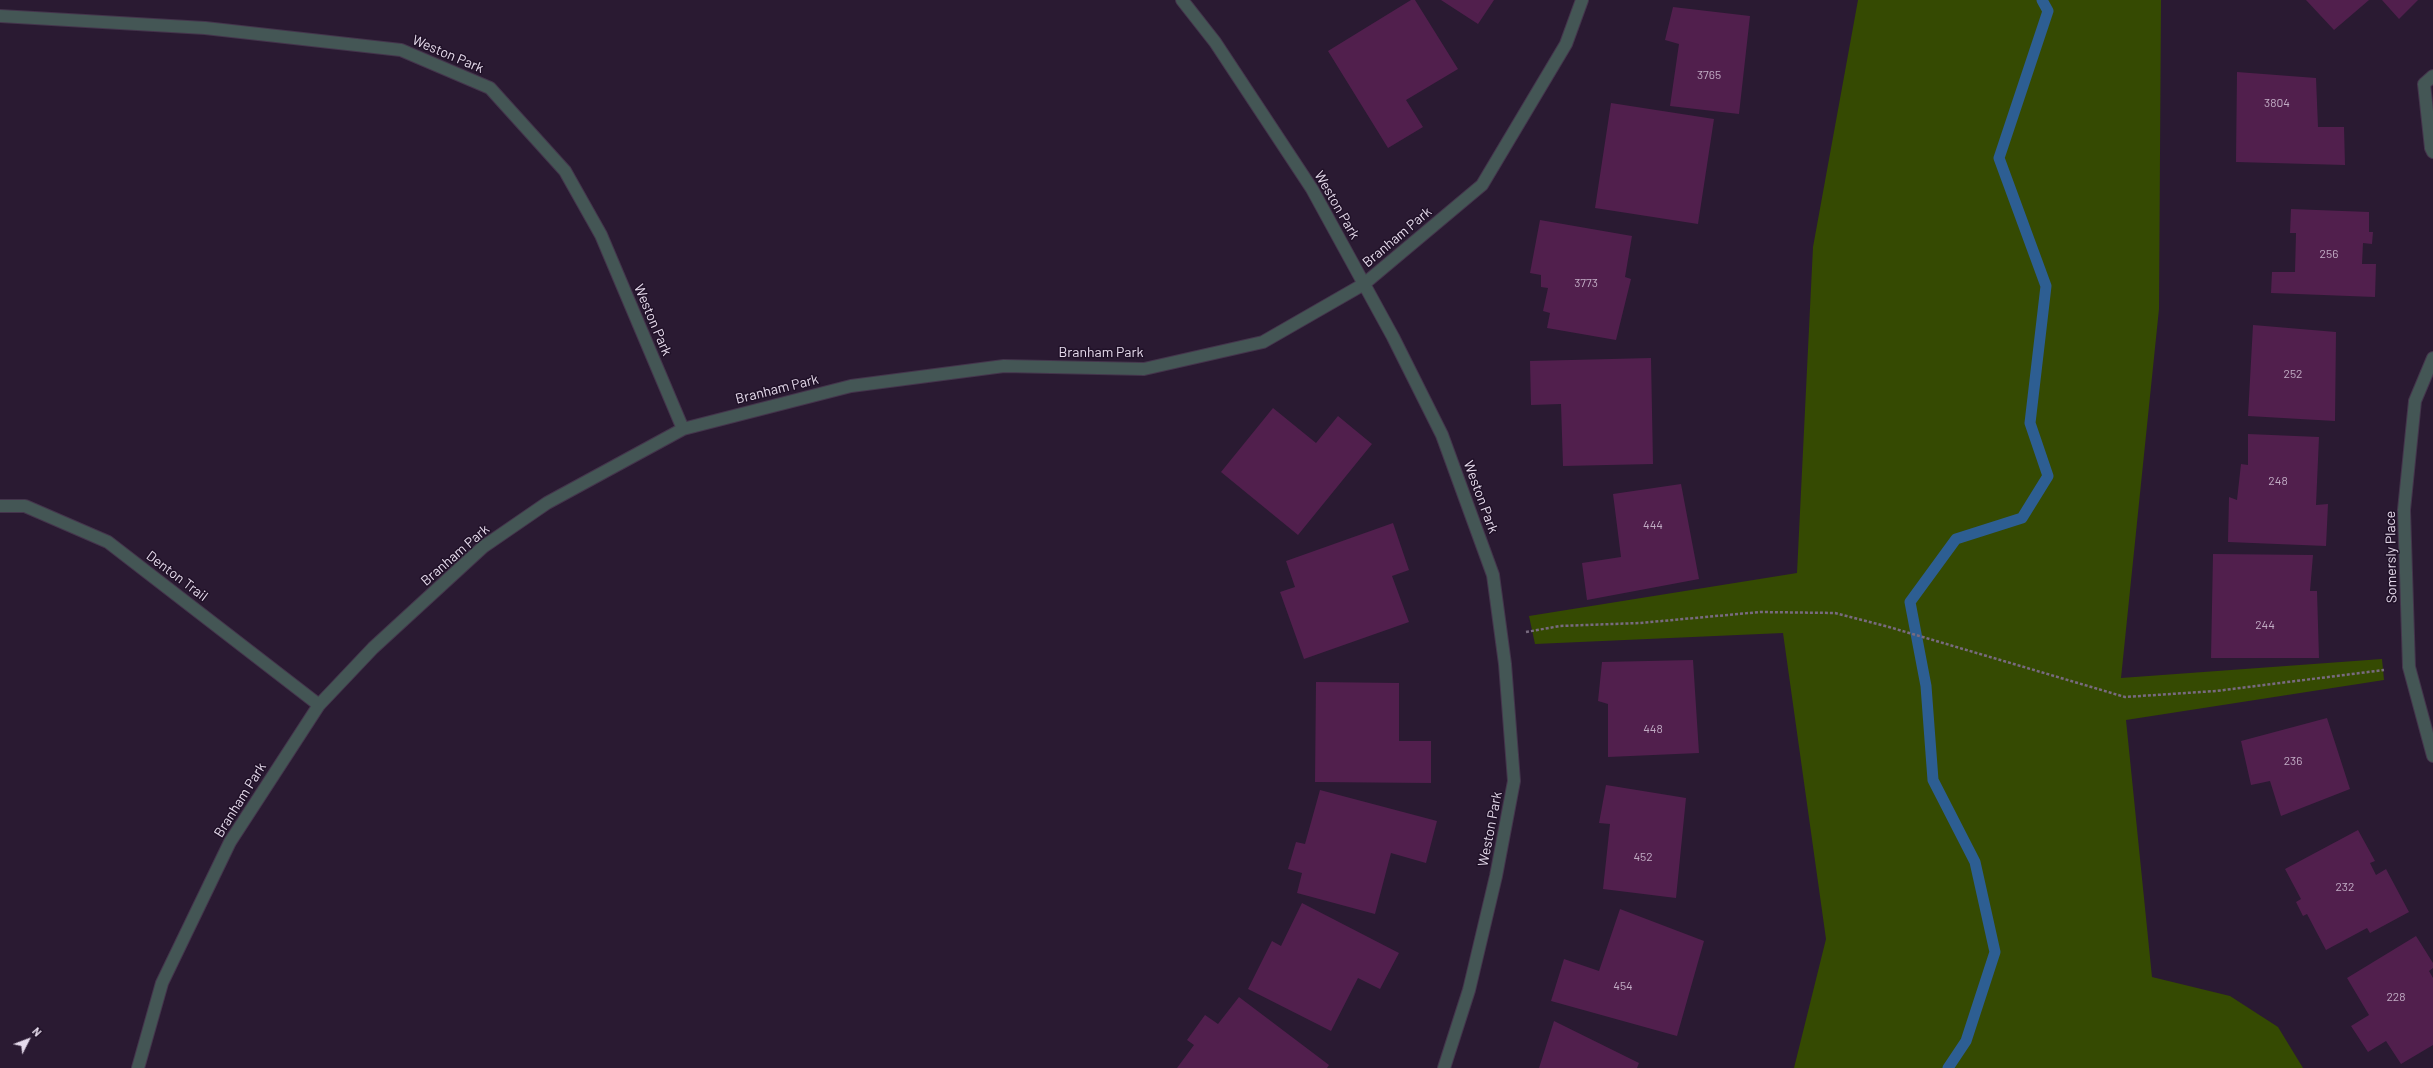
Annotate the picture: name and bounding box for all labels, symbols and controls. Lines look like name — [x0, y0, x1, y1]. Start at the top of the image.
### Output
street label: Weston Park — [410, 31, 486, 77]
house number: 3765 — [1697, 68, 1721, 82]
house number: 3804 — [2264, 96, 2290, 110]
street label: Weston Park — [1311, 168, 1363, 242]
street label: Branham Park — [1359, 203, 1435, 271]
house number: 256 — [2320, 247, 2338, 261]
house number: 3773 — [1574, 276, 1598, 290]
street label: Weston Park — [630, 282, 676, 358]
street label: Branham Park — [1058, 344, 1144, 360]
house number: 252 — [2283, 367, 2303, 381]
street label: Branham Park — [734, 371, 820, 407]
street label: Weston Park — [1460, 458, 1502, 536]
house number: 248 — [2268, 474, 2288, 488]
street label: Somersly Place — [2382, 511, 2400, 603]
house number: 444 — [1643, 518, 1663, 532]
street label: Branham Park — [417, 521, 493, 589]
street label: Denton Trail — [143, 547, 211, 605]
house number: 244 — [2255, 618, 2275, 632]
house number: 448 — [1643, 722, 1663, 736]
house number: 236 — [2284, 754, 2302, 768]
street label: Branham Park — [210, 759, 270, 841]
street label: Weston Park — [1475, 790, 1505, 868]
house number: 452 — [1633, 850, 1653, 864]
house number: 232 — [2336, 880, 2354, 894]
house number: 454 — [1613, 979, 1633, 993]
house number: 228 — [2386, 990, 2406, 1004]
north arrow — [8, 1020, 48, 1060]
text: N — [30, 1025, 45, 1039]

